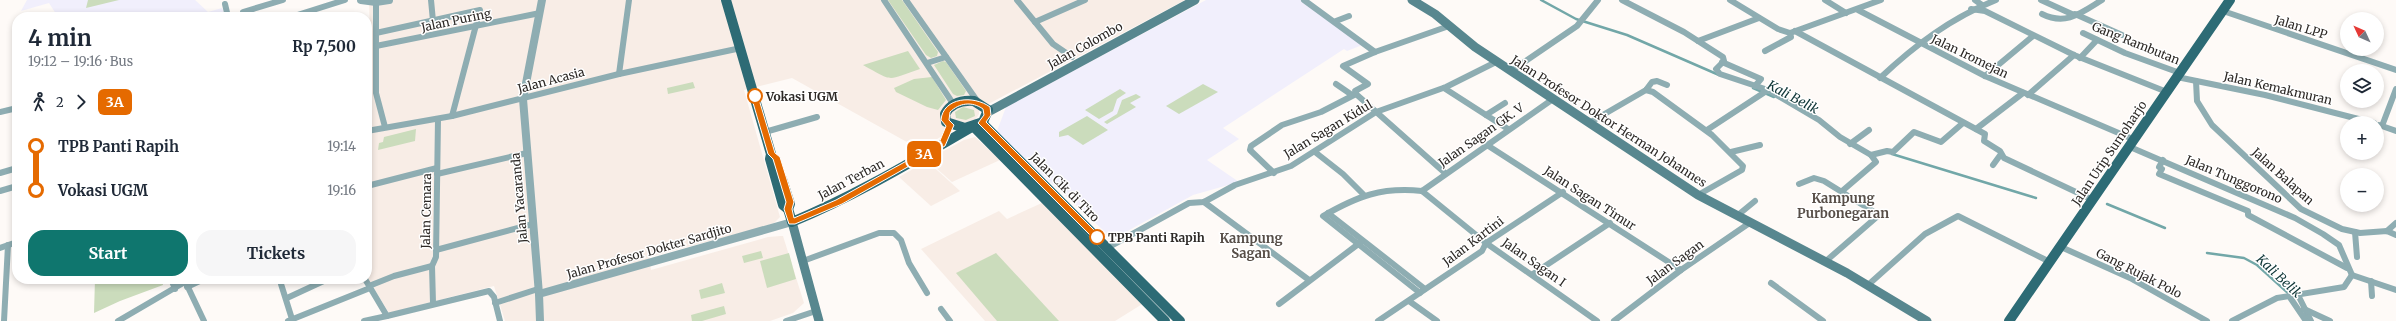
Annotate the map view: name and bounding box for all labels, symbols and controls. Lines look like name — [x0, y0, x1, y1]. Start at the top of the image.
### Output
street label: Jalan Puring — [419, 5, 493, 35]
street label: Jalan LPP — [2272, 12, 2329, 42]
north arrow — [2340, 12, 2384, 56]
map controls — [2340, 12, 2384, 212]
street label: Jalan Colombo — [1044, 18, 1125, 72]
street label: Gang Rambutan — [2090, 19, 2182, 67]
text: 4 min — [28, 24, 92, 52]
street label: Jalan Iromejan — [1928, 30, 2011, 81]
text: Rp 7,500 — [292, 37, 356, 56]
street label: Jalan Profesor Doktor Herman Johannes — [1508, 51, 1710, 190]
text: 19:12 – 19:16 · Bus — [28, 53, 133, 70]
street label: Jalan Acasia — [515, 64, 587, 96]
button: layers — [2340, 64, 2384, 108]
street label: Jalan Kemakmuran — [2221, 68, 2334, 108]
water label: Kali Belik — [1763, 76, 1822, 118]
marker: Vokasi UGM — [747, 88, 763, 104]
place label: Vokasi UGM — [765, 89, 839, 104]
icon: walk — [28, 91, 50, 113]
icon: forward — [70, 91, 92, 113]
text: 3A — [106, 93, 124, 111]
text: 2 — [56, 94, 64, 111]
street label: Jalan Sagan Kidul — [1280, 97, 1375, 162]
street label: Jalan Urip Sumoharjo — [2068, 98, 2150, 209]
street label: Jalan Sagan GK. V — [1435, 99, 1527, 171]
button: + — [2340, 116, 2384, 160]
text: TPB Panti Rapih — [58, 137, 179, 156]
text: 19:14 — [327, 138, 356, 155]
line badge: 3A — [906, 141, 942, 167]
street label: Jalan Balapan — [2248, 144, 2317, 208]
text: 3A — [915, 145, 933, 163]
street label: Jalan Cik di Tiro — [1027, 149, 1103, 225]
street label: Jalan Tunggorono — [2182, 151, 2285, 206]
street label: Jalan Yacaranda — [508, 152, 531, 245]
street label: Jalan Terban — [815, 155, 887, 203]
street label: Jalan Sagan Timur — [1540, 162, 1639, 234]
button: − — [2340, 168, 2384, 212]
street label: Jalan Cemara — [418, 173, 434, 250]
text: Vokasi UGM — [58, 181, 148, 200]
text: 19:16 — [327, 182, 356, 199]
district label: Kampung Purbonegaran — [1797, 190, 1889, 222]
street label: Jalan Kartini — [1439, 213, 1507, 269]
street label: Jalan Profesor Dokter Sardjito — [564, 220, 733, 282]
marker: TPB Panti Rapih — [1089, 229, 1105, 245]
button: Start — [28, 230, 188, 276]
button: Tickets — [196, 230, 356, 276]
place label: TPB Panti Rapih — [1108, 230, 1205, 245]
district label: Kampung Sagan — [1219, 230, 1283, 262]
street label: Jalan Sagan I — [1498, 234, 1569, 289]
street label: Jalan Sagan — [1643, 236, 1707, 288]
street label: Gang Rujak Polo — [2094, 245, 2184, 301]
water label: Kali Belik — [2252, 250, 2305, 301]

